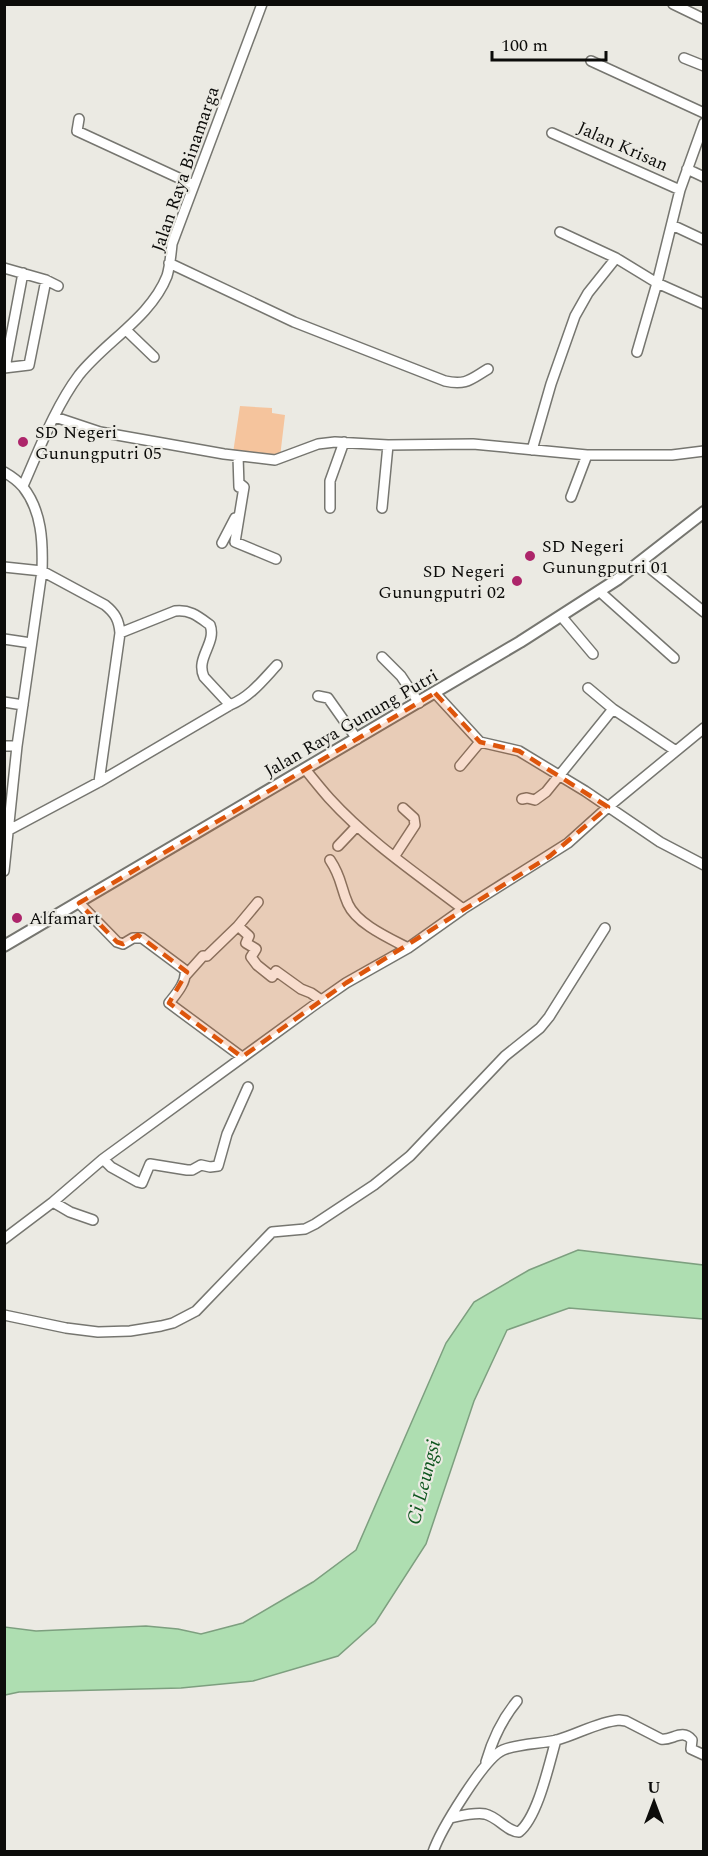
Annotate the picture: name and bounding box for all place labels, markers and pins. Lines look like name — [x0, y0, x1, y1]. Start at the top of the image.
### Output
place label: SD Negeri Gunungputri 05 — [35, 419, 162, 467]
marker: SD Negeri Gunungputri 05 — [16, 435, 30, 449]
place label: SD Negeri Gunungputri 01 — [542, 533, 669, 581]
marker: SD Negeri Gunungputri 01 — [523, 549, 537, 563]
place label: SD Negeri Gunungputri 02 — [378, 558, 505, 606]
marker: SD Negeri Gunungputri 02 — [510, 574, 524, 588]
place label: Alfamart — [29, 905, 100, 932]
marker: Alfamart — [10, 911, 24, 925]

